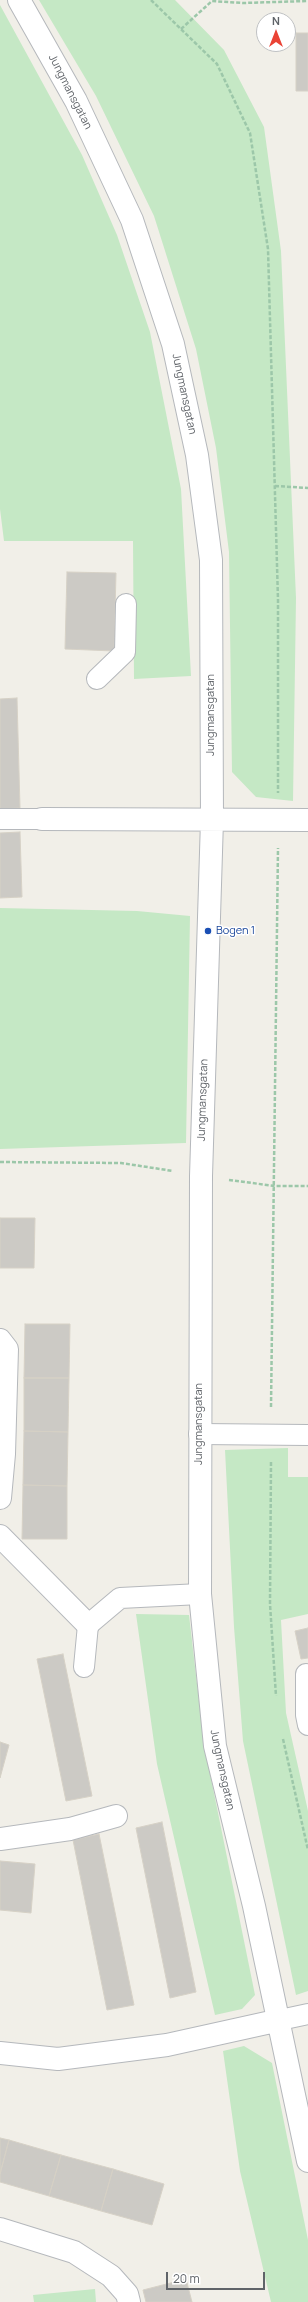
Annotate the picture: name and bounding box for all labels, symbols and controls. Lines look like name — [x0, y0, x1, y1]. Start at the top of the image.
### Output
north arrow — [256, 12, 296, 52]
text: N — [272, 13, 280, 28]
street label: Jungmansgatan — [45, 52, 95, 132]
street label: Jungmansgatan — [169, 352, 199, 436]
street label: Jungmansgatan — [204, 674, 218, 756]
place label: Bogen 1 — [216, 924, 255, 938]
marker: Bogen 1 — [203, 926, 213, 936]
street label: Jungmansgatan — [195, 1059, 211, 1141]
street label: Jungmansgatan — [192, 1383, 206, 1465]
street label: Jungmansgatan — [207, 1728, 237, 1812]
scale bar — [168, 2264, 267, 2290]
text: 20 m — [173, 2270, 200, 2287]

